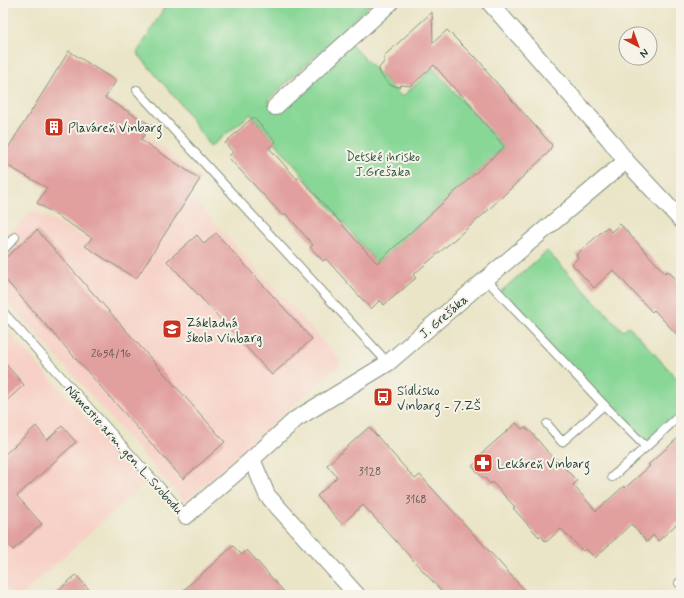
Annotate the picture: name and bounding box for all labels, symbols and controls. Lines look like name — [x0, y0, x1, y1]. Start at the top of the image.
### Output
north arrow — [618, 26, 658, 66]
text: N — [637, 45, 651, 60]
building icon: Plaváreň Vinbarg — [43, 116, 65, 138]
place label: Plaváreň Vinbarg — [68, 120, 162, 139]
park label: Detské ihrisko J.Grešaka — [346, 149, 420, 181]
street label: J. Grešáka — [416, 291, 472, 343]
place label: Základná škola Vinbarg — [186, 315, 262, 347]
school or university icon: Základná škola Vinbarg — [161, 318, 183, 340]
house number: 2654/16 — [91, 347, 131, 361]
street label: Námestie arm. gen. L. Svobodu — [61, 382, 187, 518]
place label: Sídlisko Vinbarg - 7.ZŠ — [397, 383, 481, 417]
bus stop icon: Sídlisko Vinbarg - 7.ZŠ — [372, 386, 394, 408]
pharmacy icon: Lekáreň Vinbarg — [472, 452, 494, 474]
place label: Lekáreň Vinbarg — [497, 456, 590, 475]
house number: 3128 — [359, 465, 381, 479]
house number: 3168 — [405, 493, 427, 507]

